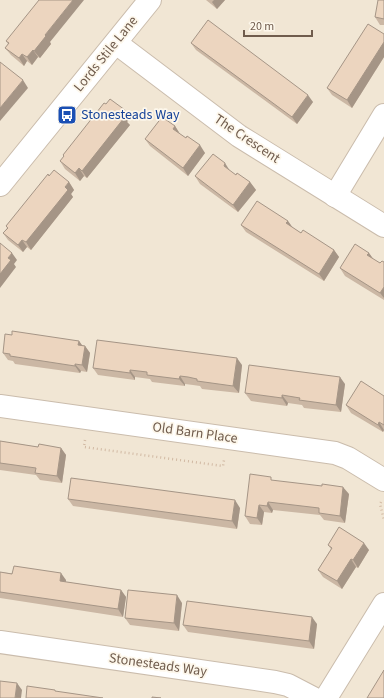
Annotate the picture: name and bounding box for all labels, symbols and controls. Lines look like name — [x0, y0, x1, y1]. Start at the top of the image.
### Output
street label: Lords Stile Lane — [69, 12, 143, 96]
scale bar — [244, 12, 312, 38]
text: 20 m — [250, 18, 274, 35]
bus stop icon: Stonesteads Way — [56, 104, 78, 126]
place label: Stonesteads Way — [81, 105, 180, 125]
street label: The Crescent — [210, 110, 284, 169]
street label: Old Barn Place — [151, 417, 239, 449]
street label: Stonesteads Way — [108, 648, 209, 682]

